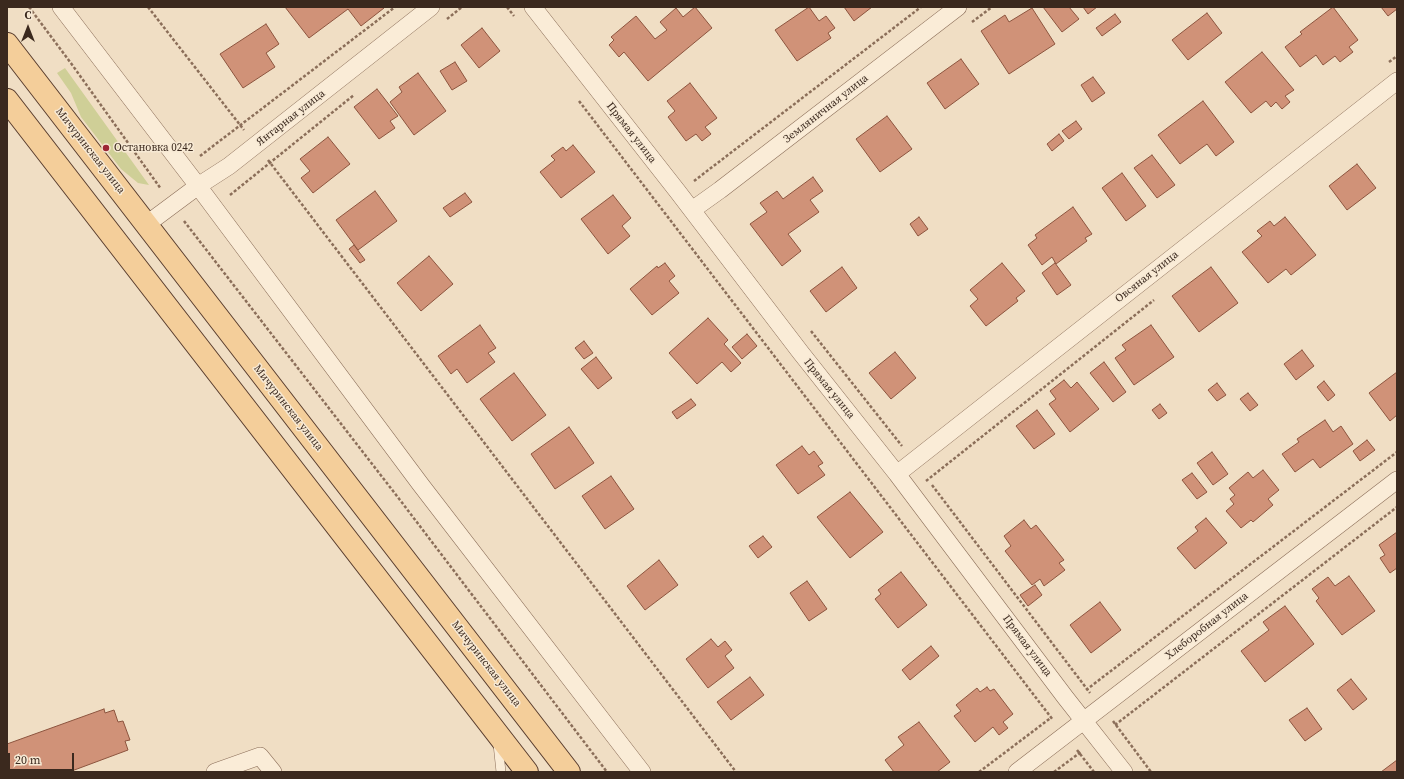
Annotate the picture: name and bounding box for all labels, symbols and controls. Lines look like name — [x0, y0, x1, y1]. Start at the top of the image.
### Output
north arrow — [8, 8, 48, 48]
text: С — [25, 8, 31, 23]
street label: Земляничная улица — [781, 72, 871, 146]
street label: Янтарная улица — [254, 87, 328, 149]
street label: Прямая улица — [603, 100, 659, 166]
street label: Мичуринская улица — [52, 106, 128, 196]
place label: Остановка 0242 — [114, 141, 193, 155]
marker: Остановка 0242 — [101, 143, 111, 153]
street label: Овсяная улица — [1113, 248, 1181, 306]
street label: Прямая улица — [801, 356, 857, 422]
street label: Мичуринская улица — [250, 363, 326, 453]
street label: Хлеборобная улица — [1163, 590, 1251, 662]
street label: Прямая улица — [1000, 613, 1054, 679]
street label: Мичуринская улица — [448, 619, 524, 709]
scale bar — [10, 745, 76, 771]
text: 20 m — [15, 752, 41, 768]

